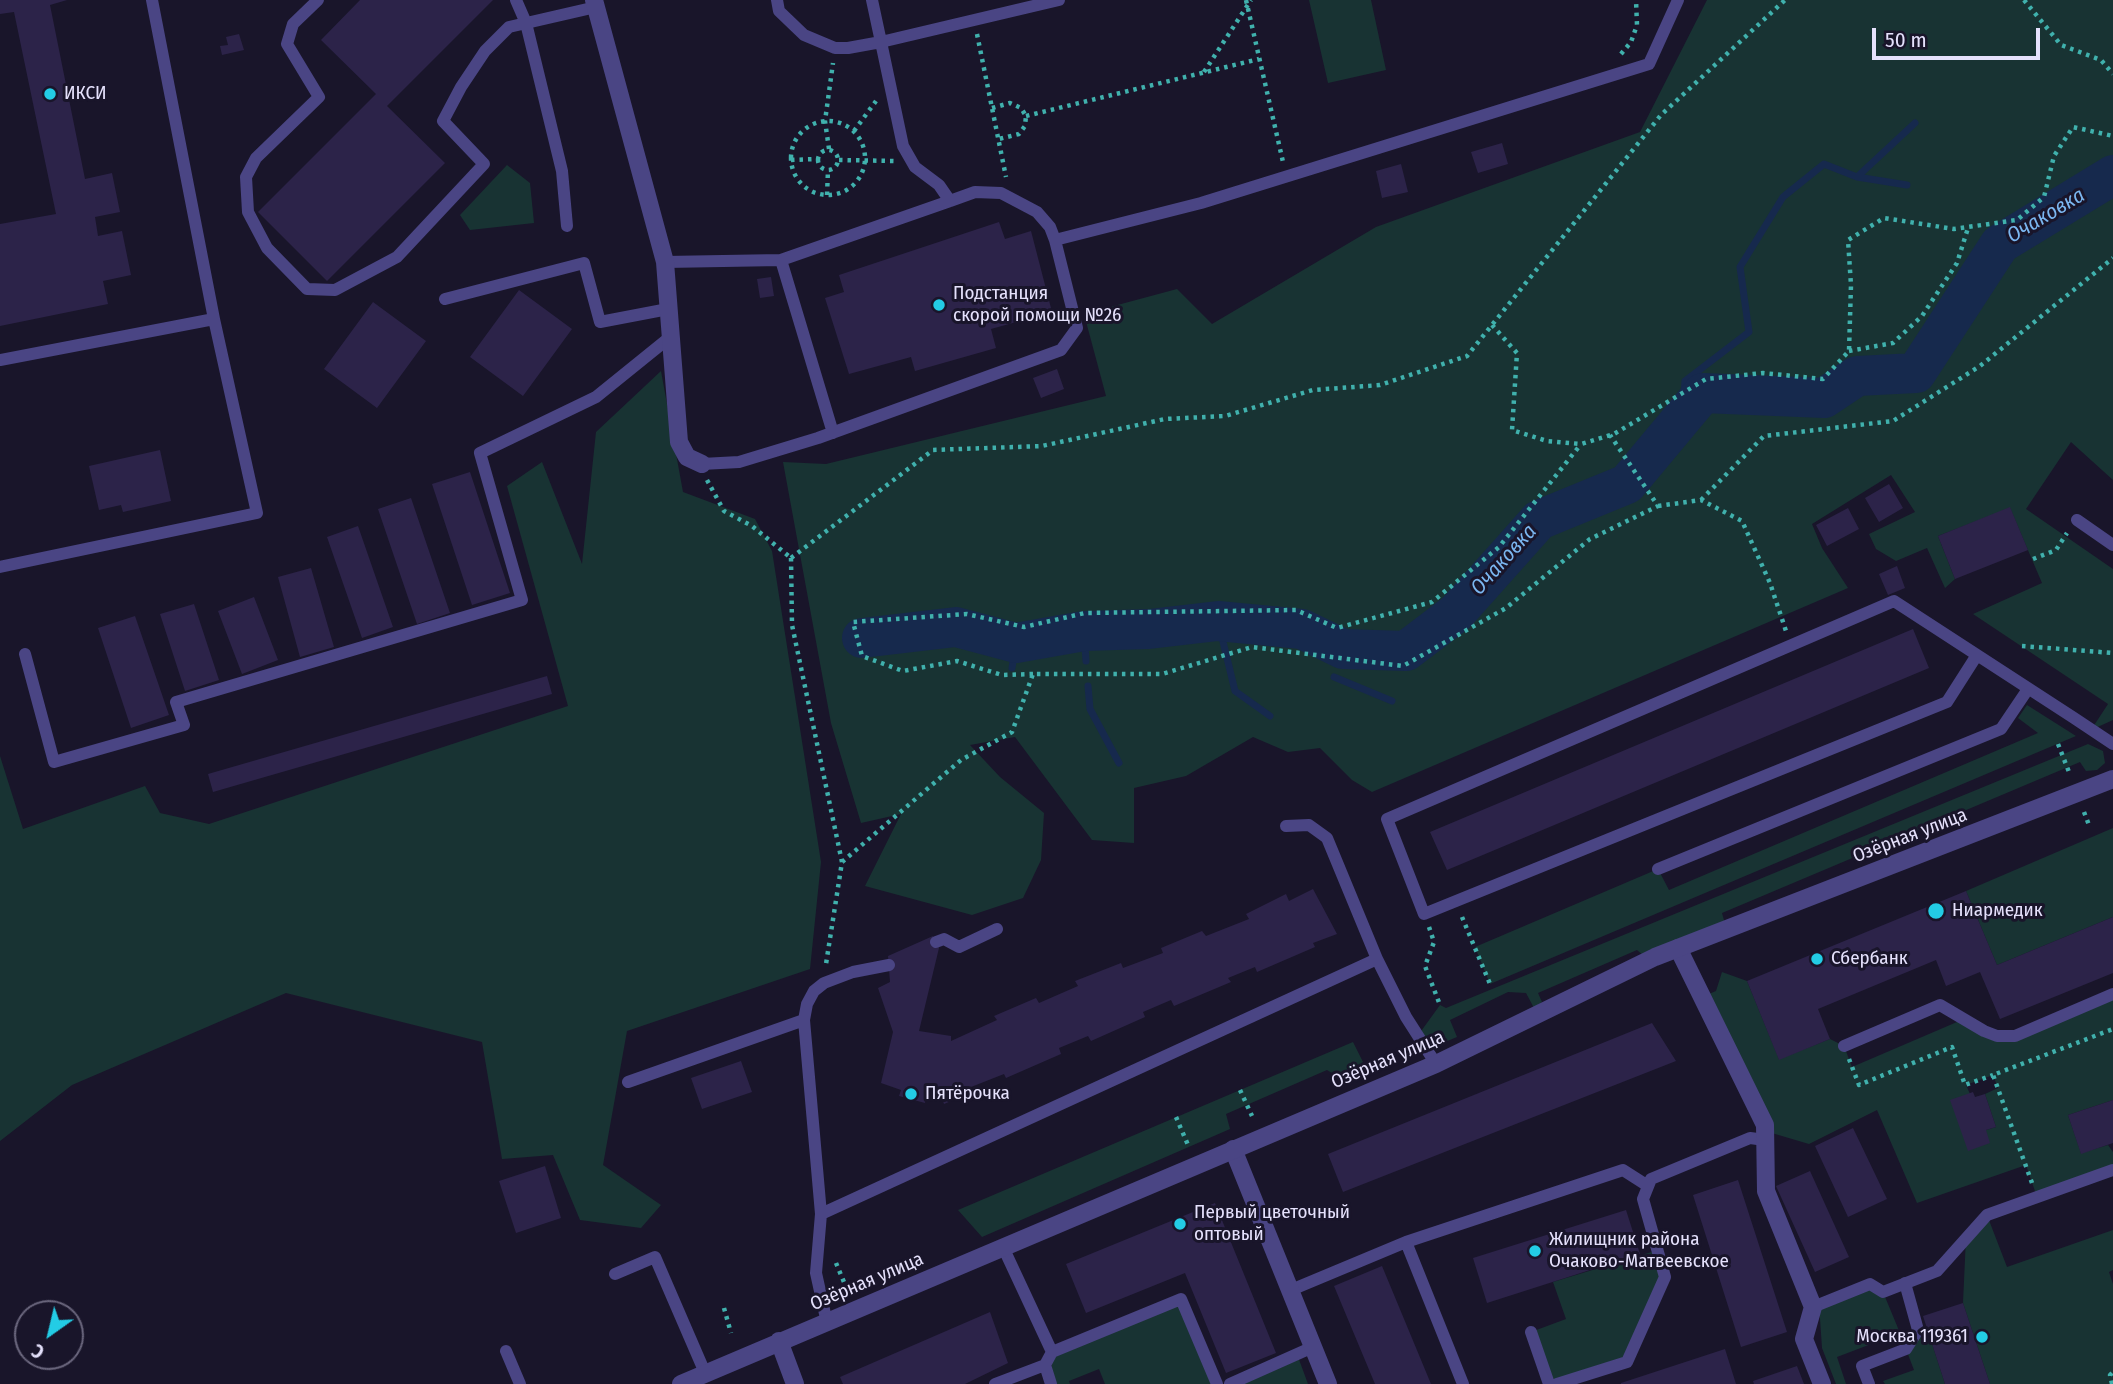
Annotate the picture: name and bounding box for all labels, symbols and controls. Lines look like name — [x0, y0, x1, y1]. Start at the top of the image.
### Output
scale bar — [1875, 14, 2043, 58]
text: 50 m — [1885, 27, 1927, 53]
place label: ИКСИ — [64, 83, 107, 105]
marker: ИКСИ — [42, 86, 58, 102]
water label: Очаковка — [2002, 183, 2090, 249]
place label: Подстанция скорой помощи №26 — [953, 283, 1122, 327]
marker: Подстанция скорой помощи №26 — [931, 297, 947, 313]
water label: Очаковка — [1466, 519, 1542, 601]
street label: Озёрная улица — [1850, 804, 1970, 868]
place label: Ниармедик — [1952, 900, 2043, 922]
marker: Ниармедик — [1926, 901, 1946, 921]
place label: Сбербанк — [1831, 948, 1908, 970]
marker: Сбербанк — [1809, 951, 1825, 967]
street label: Озёрная улица — [1328, 1026, 1448, 1094]
place label: Пятёрочка — [925, 1083, 1010, 1105]
marker: Пятёрочка — [903, 1086, 919, 1102]
place label: Первый цветочный оптовый — [1194, 1202, 1350, 1246]
marker: Первый цветочный оптовый — [1172, 1216, 1188, 1232]
place label: Жилищник района Очаково-Матвеевское — [1549, 1229, 1729, 1273]
marker: Жилищник района Очаково-Матвеевское — [1527, 1243, 1543, 1259]
street label: Озёрная улица — [807, 1248, 927, 1316]
north arrow — [14, 1300, 84, 1370]
place label: Москва 119361 — [1856, 1326, 1968, 1348]
marker: Москва 119361 — [1974, 1329, 1990, 1345]
text: С — [28, 1339, 49, 1363]

